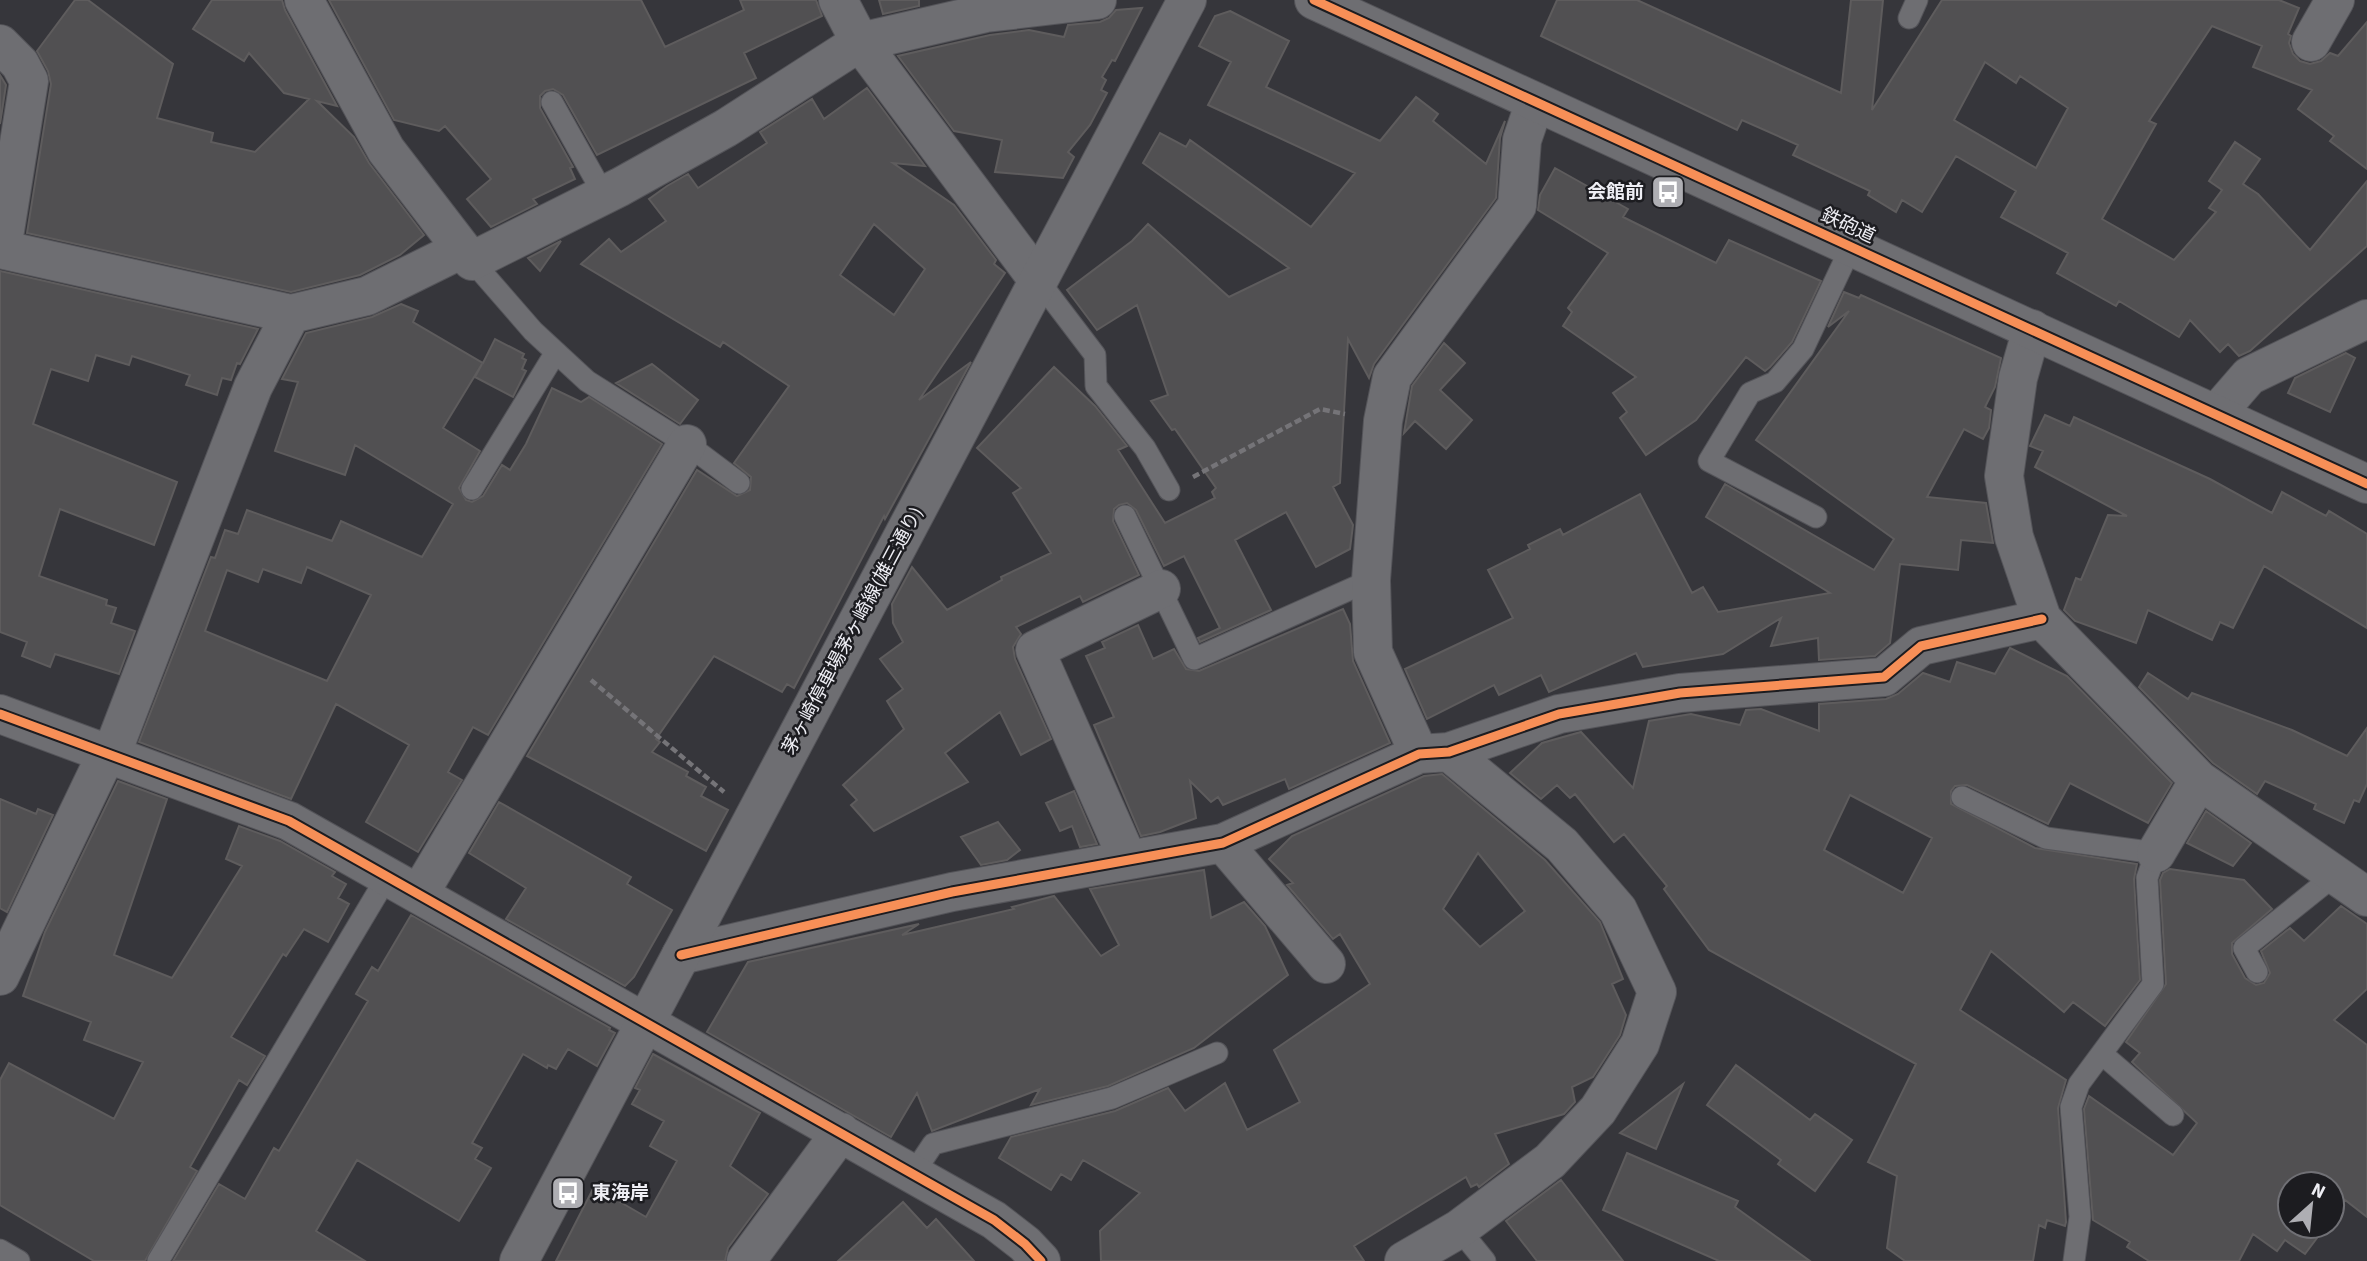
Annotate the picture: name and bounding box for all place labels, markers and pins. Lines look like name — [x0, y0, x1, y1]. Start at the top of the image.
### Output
bus stop icon: 会館前 — [1649, 173, 1687, 211]
place label: 会館前 — [1587, 179, 1644, 206]
bus stop icon: 東海岸 — [549, 1174, 587, 1212]
place label: 東海岸 — [592, 1180, 649, 1207]

